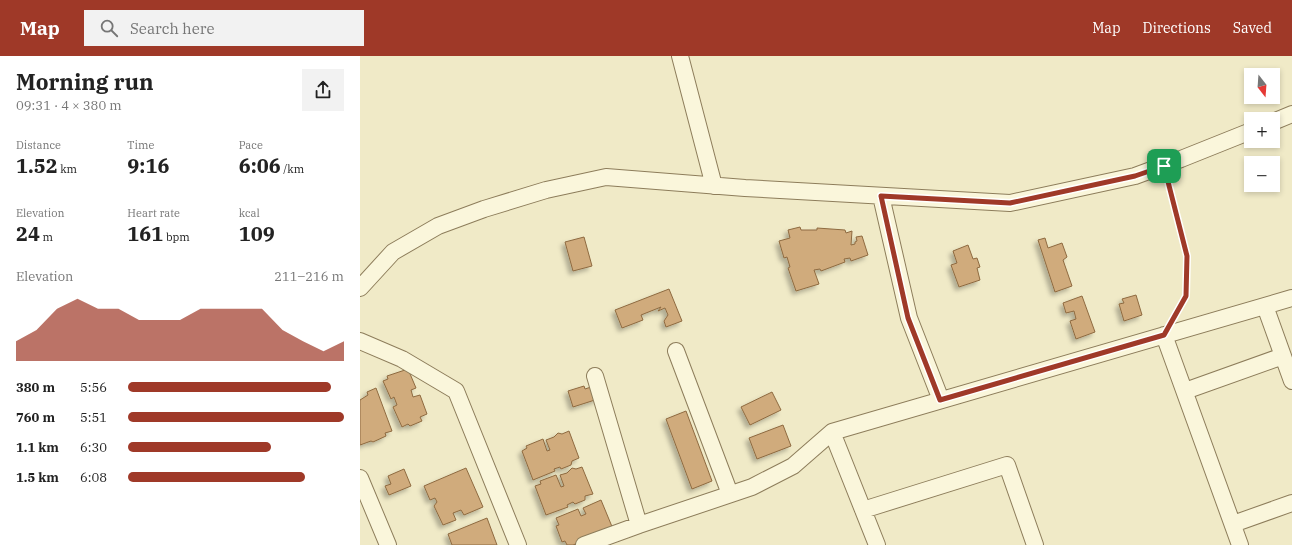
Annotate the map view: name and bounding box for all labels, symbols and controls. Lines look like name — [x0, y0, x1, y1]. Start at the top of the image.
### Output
search box — [84, 10, 364, 46]
text: Map — [20, 16, 60, 40]
icon: search — [98, 17, 120, 39]
text: Search here — [130, 19, 214, 38]
text: Map — [1092, 19, 1121, 37]
text: Directions — [1143, 19, 1211, 37]
text: Saved — [1233, 19, 1272, 37]
text: Morning run — [16, 67, 154, 96]
north arrow — [1244, 68, 1280, 104]
map controls — [1244, 68, 1280, 192]
button: share — [302, 69, 344, 111]
text: 09:31 · 4 × 380 m — [16, 97, 122, 114]
button: + — [1244, 112, 1280, 148]
text: Distance — [16, 138, 61, 152]
text: Time — [127, 138, 154, 152]
text: Pace — [239, 138, 263, 152]
pin — [1147, 149, 1181, 183]
text: 1.52 — [16, 152, 58, 179]
text: 9:16 — [127, 152, 169, 179]
text: 6:06 — [239, 152, 281, 179]
icon: arrive — [1153, 155, 1175, 177]
button: − — [1244, 156, 1280, 192]
text: km — [58, 162, 77, 176]
text: /km — [281, 162, 304, 176]
text: Elevation — [16, 206, 64, 220]
text: Heart rate — [127, 206, 180, 220]
text: kcal — [239, 206, 260, 220]
text: 24 — [16, 220, 40, 247]
text: 161 — [127, 220, 163, 247]
text: 109 — [239, 220, 275, 247]
text: m — [40, 230, 53, 244]
text: bpm — [163, 230, 190, 244]
text: Elevation — [16, 268, 73, 285]
text: 211–216 m — [274, 268, 344, 285]
text: 380 m — [16, 379, 55, 396]
text: 5:56 — [80, 379, 107, 396]
text: 760 m — [16, 409, 55, 426]
text: 5:51 — [80, 409, 107, 426]
text: 1.1 km — [16, 439, 59, 456]
text: 6:30 — [80, 439, 107, 456]
text: 1.5 km — [16, 469, 59, 486]
text: 6:08 — [80, 469, 107, 486]

